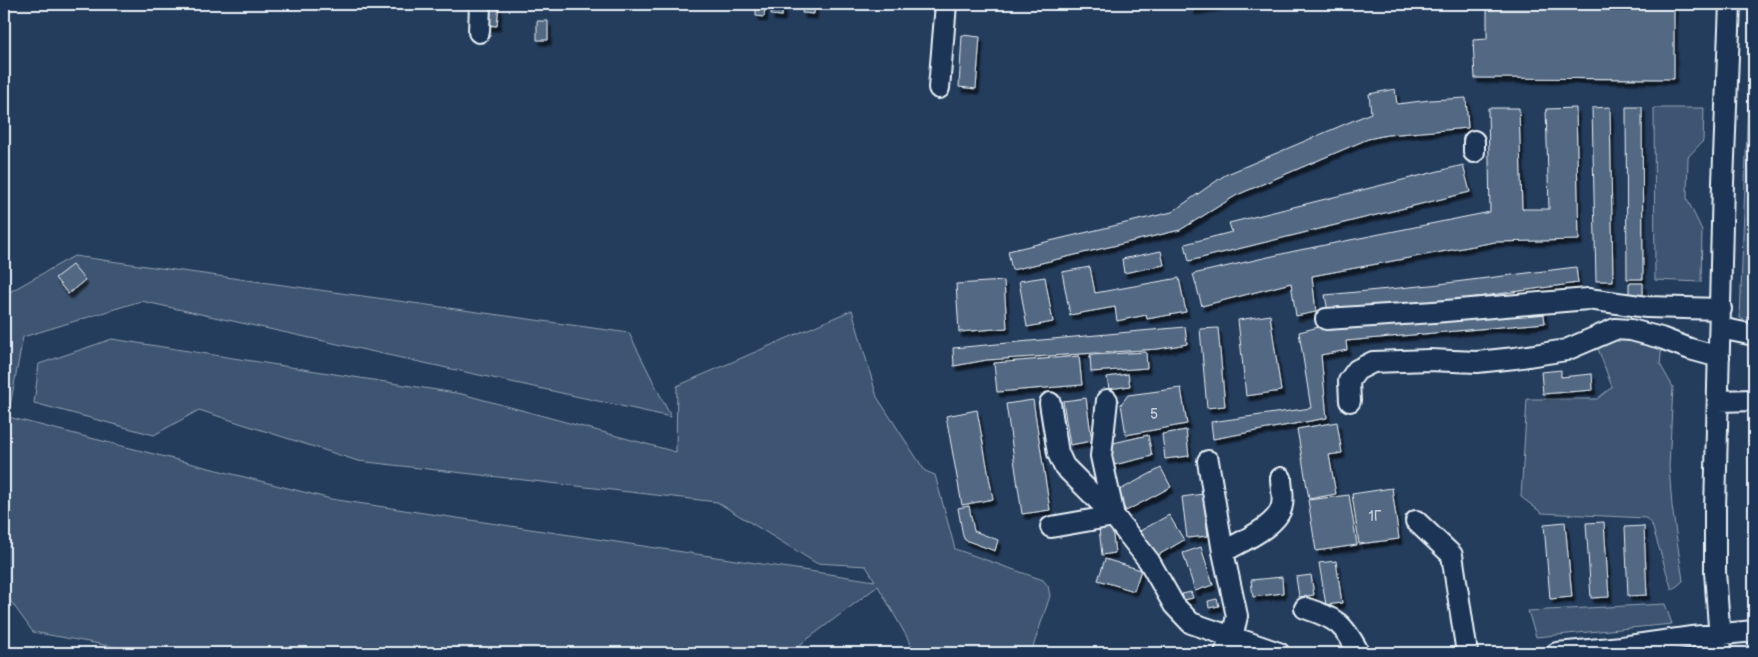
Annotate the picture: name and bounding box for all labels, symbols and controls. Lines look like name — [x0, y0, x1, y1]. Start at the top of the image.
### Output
house number: 5 — [1150, 406, 1158, 423]
house number: 1Г — [1368, 508, 1382, 525]

